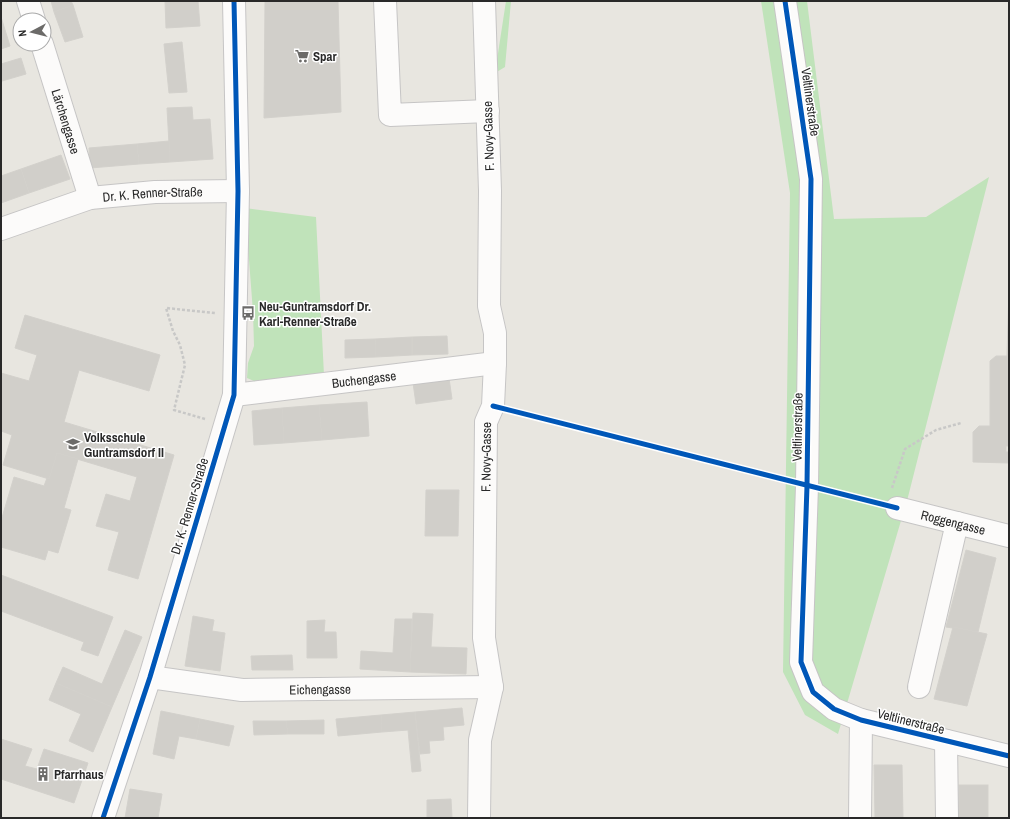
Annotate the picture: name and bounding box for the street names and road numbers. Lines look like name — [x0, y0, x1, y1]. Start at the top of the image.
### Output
street label: Veltlinerstraße — [797, 67, 824, 137]
street label: Lärchengasse — [48, 87, 84, 156]
street label: F. Novy-Gasse — [479, 101, 498, 171]
street label: Dr. K. Renner-Straße — [102, 183, 203, 206]
street label: Buchengasse — [331, 367, 397, 392]
street label: Veltlinerstraße — [788, 392, 807, 462]
street label: F. Novy-Gasse — [477, 422, 495, 492]
street label: Dr. K. Renner-Straße — [167, 456, 212, 557]
street label: Roggengasse — [919, 506, 987, 539]
street label: Eichengasse — [289, 681, 351, 698]
street label: Veltlinerstraße — [875, 705, 946, 738]

